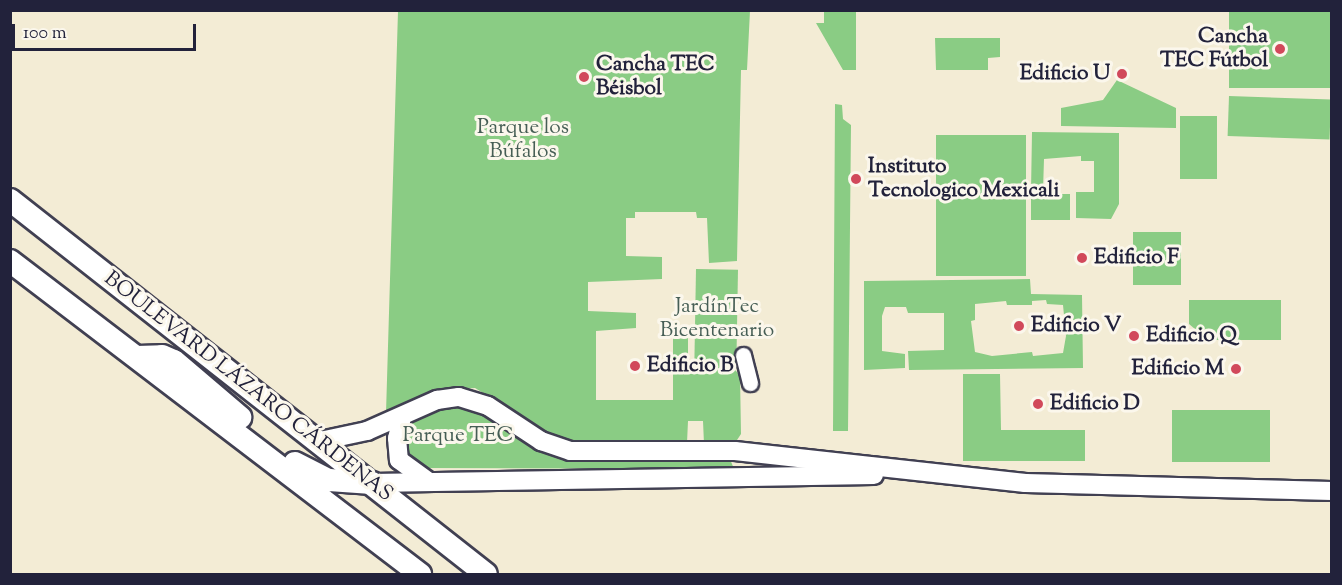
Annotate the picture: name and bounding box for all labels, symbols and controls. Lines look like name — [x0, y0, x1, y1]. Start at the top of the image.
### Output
scale bar — [15, 12, 200, 50]
text: 100 m — [23, 21, 67, 47]
place label: Cancha TEC Fútbol — [1160, 24, 1268, 74]
marker: Cancha TEC Fútbol — [1273, 42, 1287, 56]
place label: Cancha TEC Béisbol — [596, 52, 715, 102]
place label: Edificio U — [1020, 61, 1110, 87]
marker: Edificio U — [1115, 67, 1129, 81]
marker: Cancha TEC Béisbol — [577, 70, 591, 84]
park label: Parque los Búfalos — [477, 115, 569, 165]
place label: Instituto Tecnologico Mexicali — [868, 154, 1059, 204]
marker: Instituto Tecnologico Mexicali — [849, 172, 863, 186]
place label: Edificio F — [1094, 245, 1179, 271]
marker: Edificio F — [1075, 251, 1089, 265]
street label: BOULEVARD LÁZARO CÁRDENAS — [99, 266, 397, 508]
park label: JardínTec Bicentenario — [660, 294, 774, 344]
place label: Edificio V — [1031, 313, 1121, 339]
marker: Edificio V — [1012, 319, 1026, 333]
place label: Edificio Q — [1146, 323, 1237, 349]
marker: Edificio Q — [1127, 329, 1141, 343]
place label: Edificio B — [647, 353, 733, 379]
place label: Edificio M — [1131, 356, 1224, 382]
marker: Edificio B — [628, 359, 642, 373]
marker: Edificio M — [1229, 362, 1243, 376]
place label: Edificio D — [1050, 391, 1140, 417]
marker: Edificio D — [1031, 397, 1045, 411]
park label: Parque TEC — [402, 423, 514, 449]

